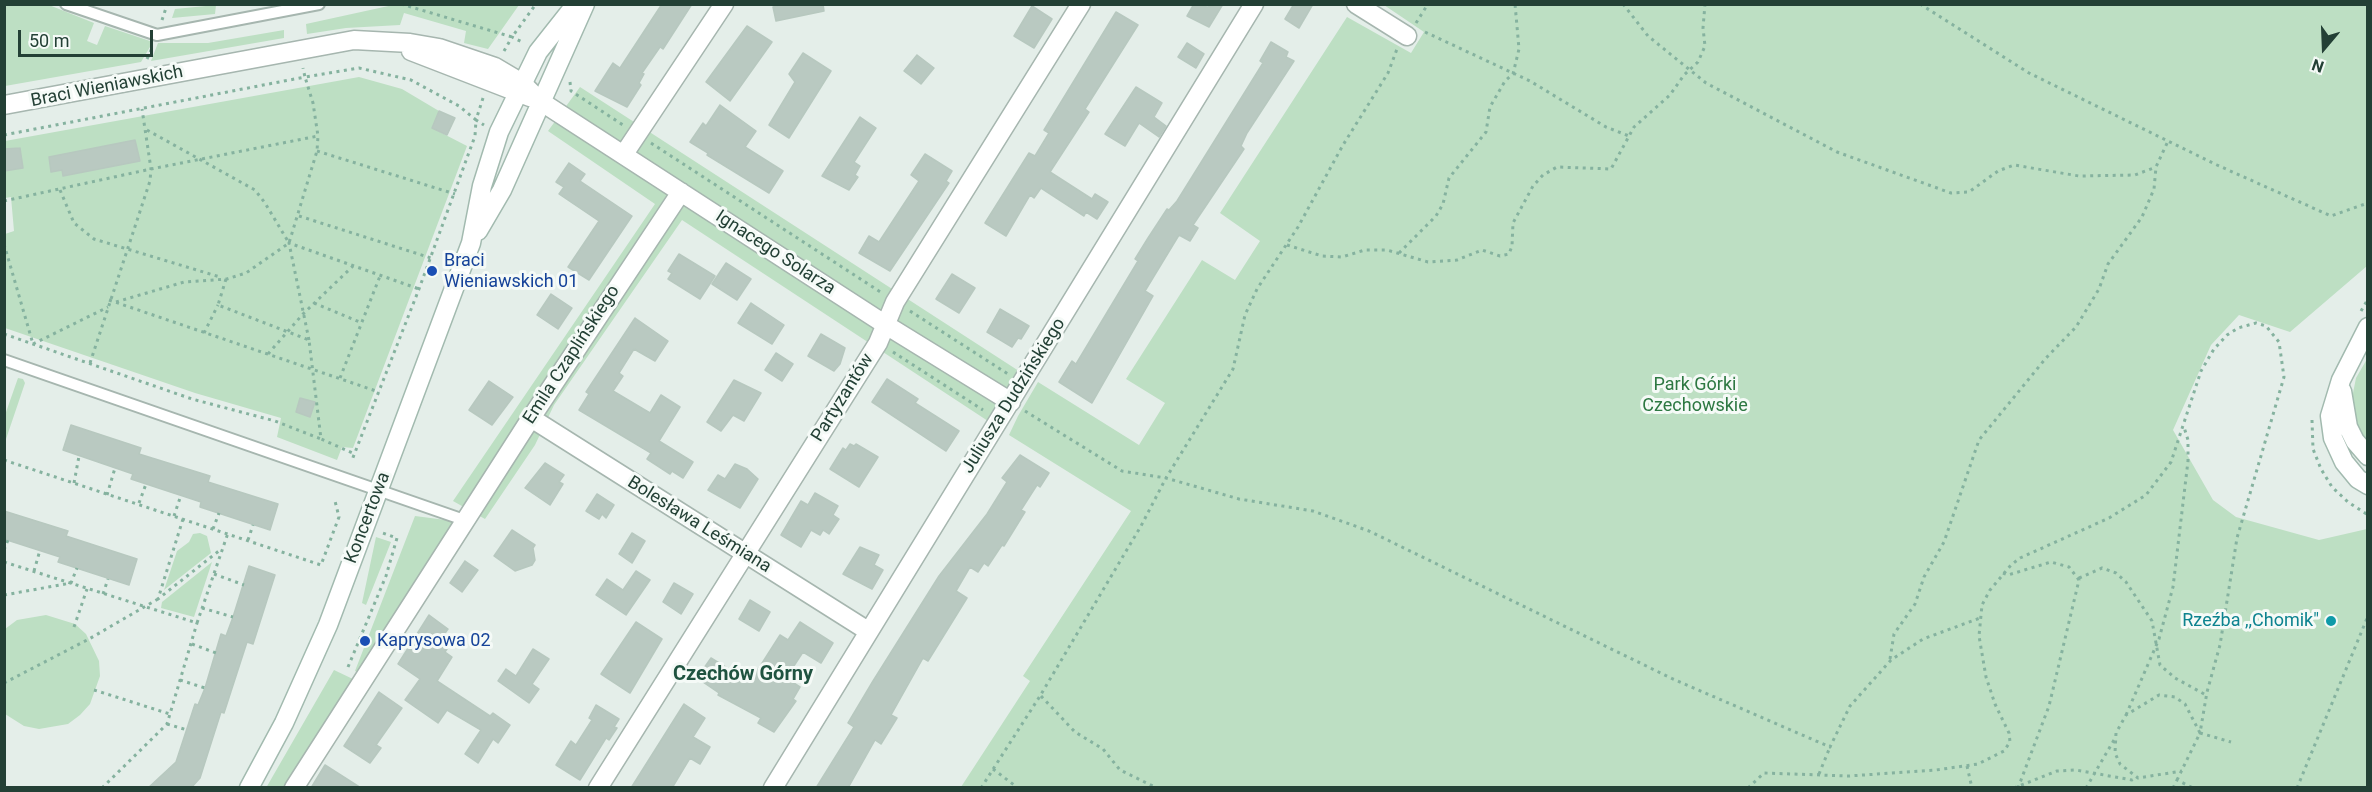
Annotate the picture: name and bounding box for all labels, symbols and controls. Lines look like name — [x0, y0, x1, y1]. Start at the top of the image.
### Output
scale bar — [21, 18, 156, 56]
north arrow — [2294, 18, 2354, 78]
text: 50 m — [29, 30, 69, 51]
text: N — [2310, 55, 2326, 76]
street label: Braci Wieniawskich — [29, 62, 185, 112]
street label: Ignacego Solarza — [711, 206, 839, 300]
place label: Braci Wieniawskich 01 — [444, 250, 578, 292]
marker: Braci Wieniawskich 01 — [425, 264, 439, 278]
street label: Emila Czaplińskiego — [519, 282, 625, 428]
street label: Juliusza Dudzińskiego — [957, 314, 1071, 478]
street label: Partyzantów — [807, 350, 879, 446]
park label: Park Górki Czechowskie — [1642, 374, 1748, 416]
street label: Koncertowa — [341, 469, 395, 567]
street label: Bolesława Leśmiana — [623, 472, 775, 578]
place label: Rzeźba ,,Chomik" — [2182, 610, 2319, 632]
marker: Rzeźba ,,Chomik" — [2324, 614, 2338, 628]
place label: Kaprysowa 02 — [377, 630, 491, 652]
marker: Kaprysowa 02 — [358, 634, 372, 648]
district label: Czechów Górny — [673, 663, 813, 687]

